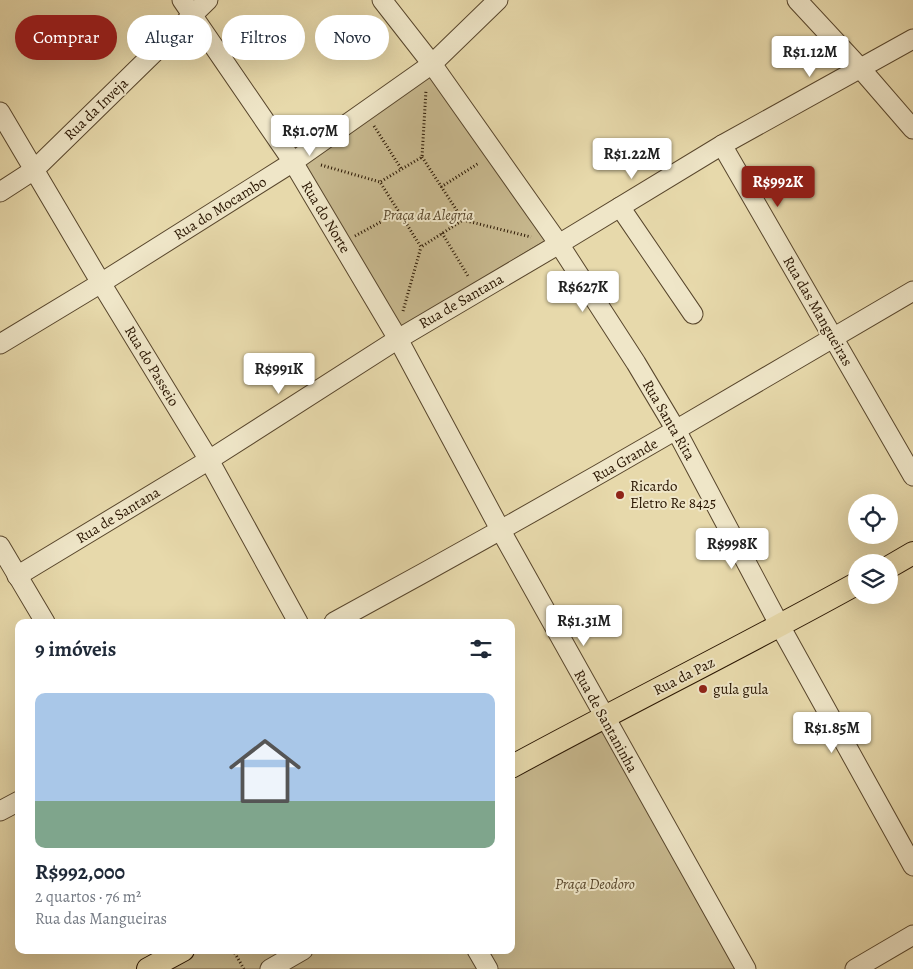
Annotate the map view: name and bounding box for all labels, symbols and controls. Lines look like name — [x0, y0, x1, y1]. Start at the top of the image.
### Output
chip: Comprar — [15, 15, 117, 60]
chip: Alugar — [127, 15, 212, 60]
chip: Filtros — [222, 15, 305, 60]
chip: Novo — [315, 15, 389, 60]
pin: R$1.12M — [764, 36, 856, 78]
text: R$1.12M — [783, 41, 837, 63]
street label: Rua da Inveja — [60, 73, 132, 145]
pin: R$1.07M — [264, 114, 356, 157]
text: R$1.07M — [282, 120, 338, 142]
pin: R$1.22M — [586, 138, 678, 180]
text: R$1.22M — [604, 143, 660, 165]
pin: R$992K — [737, 166, 819, 208]
street label: Rua do Mocambo — [170, 171, 270, 245]
text: R$992K — [753, 171, 803, 193]
street label: Rua do Norte — [297, 177, 355, 257]
park label: Praça da Alegria — [383, 205, 473, 225]
street label: Rua das Mangueiras — [778, 252, 858, 370]
street label: Rua de Santana — [415, 269, 507, 333]
pin: R$627K — [542, 270, 624, 313]
text: R$627K — [558, 276, 608, 298]
street label: Rua do Passeio — [120, 322, 184, 410]
pin: R$991K — [238, 352, 320, 395]
text: R$991K — [255, 358, 303, 380]
street label: Rua Santa Rita — [638, 376, 700, 464]
street label: Rua Grande — [589, 433, 661, 487]
place label: Ricardo Eletro Re 8425 — [630, 476, 716, 513]
street label: Rua de Santana — [72, 482, 164, 548]
marker: Ricardo Eletro Re 8425 — [614, 489, 626, 501]
map controls — [848, 494, 898, 604]
button: locate — [848, 494, 898, 544]
pin: R$998K — [691, 528, 773, 570]
text: R$998K — [707, 533, 757, 555]
button: layers — [848, 554, 898, 604]
pin: R$1.31M — [538, 604, 630, 647]
text: R$1.31M — [557, 610, 611, 632]
text: 9 imóveis — [35, 635, 116, 663]
icon: filters — [467, 635, 495, 663]
street label: Rua da Paz — [650, 652, 718, 700]
street label: Rua de Santaninha — [569, 666, 643, 776]
place label: gula gula — [713, 679, 769, 699]
marker: gula gula — [697, 683, 709, 695]
pin: R$1.85M — [786, 712, 878, 754]
text: R$1.85M — [804, 717, 860, 739]
icon: home — [220, 726, 310, 816]
text: R$992,000 — [35, 858, 125, 886]
park label: Praça Deodoro — [555, 874, 635, 894]
text: 2 quartos · 76 m² — [35, 886, 141, 908]
text: Rua das Mangueiras — [35, 908, 167, 930]

